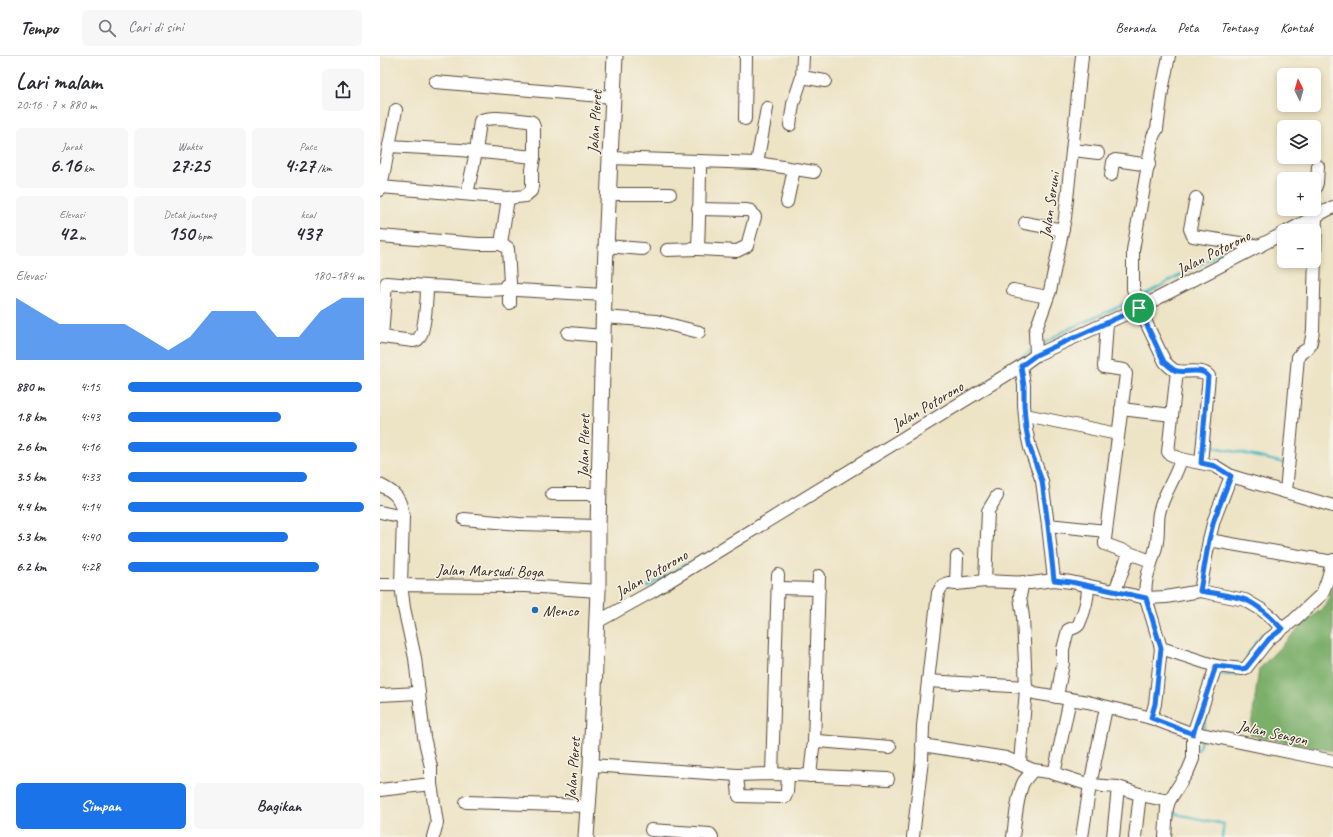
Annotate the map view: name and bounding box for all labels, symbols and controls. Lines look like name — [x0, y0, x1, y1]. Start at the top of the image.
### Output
search box — [82, 10, 362, 46]
text: Tempo — [20, 16, 58, 40]
icon: search — [96, 17, 118, 39]
text: Cari di sini — [128, 18, 184, 37]
text: Beranda — [1116, 19, 1156, 36]
text: Peta — [1178, 19, 1199, 36]
text: Tentang — [1221, 19, 1258, 36]
text: Kontak — [1280, 19, 1313, 36]
text: Lari malam — [16, 68, 102, 96]
north arrow — [1277, 68, 1321, 112]
map controls — [1277, 68, 1321, 268]
button: share — [322, 69, 364, 111]
street label: Jalan Pleret — [583, 88, 607, 155]
text: 20:16 · 7 × 880 m — [16, 97, 97, 113]
button: layers — [1277, 120, 1321, 164]
text: Jarak — [62, 139, 82, 153]
text: Waktu — [178, 139, 202, 153]
text: Pace — [300, 139, 316, 153]
text: 6.16 — [49, 153, 81, 178]
text: 27:25 — [170, 153, 210, 178]
text: 4:27 — [284, 153, 315, 178]
text: km — [81, 161, 95, 175]
text: /km — [315, 161, 332, 175]
street label: Jalan Seruni — [1035, 169, 1065, 241]
button: + — [1277, 172, 1321, 216]
text: Elevasi — [59, 207, 85, 221]
text: Detak jantung — [163, 207, 217, 221]
text: kcal — [301, 207, 315, 221]
text: 42 — [59, 221, 77, 246]
text: 150 — [168, 221, 194, 246]
text: 437 — [295, 221, 321, 246]
button: − — [1277, 224, 1321, 268]
street label: Jalan Potorono — [1172, 225, 1255, 280]
text: m — [77, 229, 85, 243]
text: bpm — [194, 229, 212, 243]
text: Elevasi — [16, 268, 46, 284]
text: 180–184 m — [313, 268, 364, 284]
pin — [1122, 291, 1156, 325]
icon: arrive — [1128, 297, 1150, 319]
street label: Jalan Potorono — [887, 376, 968, 436]
text: 880 m — [16, 379, 44, 395]
text: 4:15 — [80, 379, 100, 395]
text: 1.8 km — [16, 409, 46, 425]
text: 4:43 — [80, 409, 100, 425]
street label: Jalan Pleret — [573, 412, 595, 479]
text: 2.6 km — [16, 439, 47, 455]
text: 4:16 — [80, 439, 100, 455]
text: 3.5 km — [16, 469, 46, 485]
text: 4:33 — [80, 469, 100, 485]
text: 4.4 km — [16, 499, 46, 515]
text: 4:14 — [80, 499, 100, 515]
text: 5.3 km — [16, 529, 46, 545]
text: 4:40 — [80, 529, 100, 545]
street label: Jalan Potorono — [611, 545, 692, 603]
text: 6.2 km — [16, 559, 47, 575]
text: 4:28 — [80, 559, 100, 575]
street label: Jalan Marsudi Boga — [435, 560, 545, 582]
place label: Menco — [543, 601, 581, 621]
marker: Menco — [530, 605, 540, 615]
street label: Jalan Sengon — [1235, 716, 1310, 750]
street label: Jalan Pleret — [561, 735, 585, 803]
button: Simpan — [16, 783, 186, 829]
button: Bagikan — [194, 783, 364, 829]

